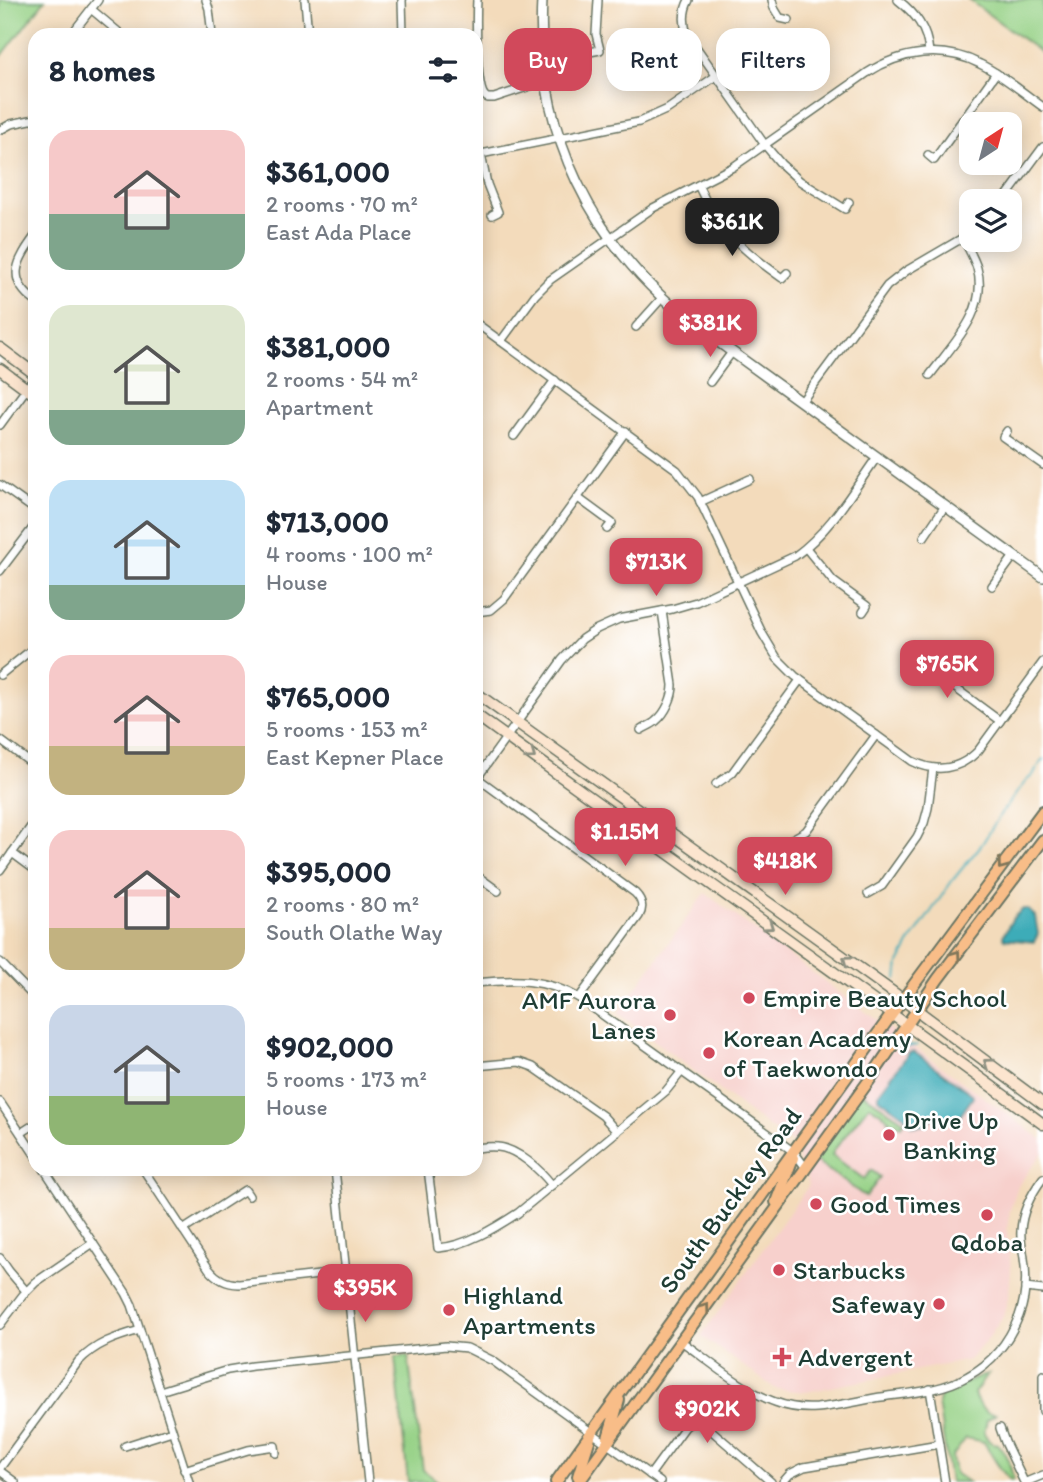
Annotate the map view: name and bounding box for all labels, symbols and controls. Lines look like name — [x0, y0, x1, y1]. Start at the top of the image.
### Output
chip: Buy — [504, 28, 592, 91]
chip: Rent — [606, 28, 702, 91]
chip: Filters — [716, 28, 830, 91]
icon: filters — [424, 51, 462, 89]
text: 8 homes — [49, 52, 156, 89]
north arrow — [959, 112, 1022, 175]
map controls — [959, 112, 1022, 252]
text: $361,000 — [266, 153, 390, 190]
icon: home — [105, 158, 189, 242]
button: layers — [959, 189, 1022, 252]
text: 2 rooms · 70 m² — [266, 190, 418, 218]
pin: $361K — [683, 198, 781, 258]
text: $361K — [701, 207, 763, 235]
text: East Ada Place — [266, 218, 411, 246]
pin: $381K — [661, 300, 759, 359]
text: $381K — [679, 308, 741, 336]
text: $381,000 — [266, 328, 390, 365]
icon: home — [105, 333, 189, 417]
text: 2 rooms · 54 m² — [266, 365, 418, 393]
text: Apartment — [266, 393, 373, 421]
text: $713,000 — [266, 503, 389, 540]
icon: home — [105, 508, 189, 592]
pin: $713K — [607, 538, 705, 598]
text: 4 rooms · 100 m² — [266, 540, 433, 568]
text: $713K — [626, 547, 686, 575]
text: House — [266, 568, 328, 596]
pin: $765K — [898, 640, 996, 700]
text: $765K — [916, 649, 978, 677]
text: $765,000 — [266, 678, 390, 715]
icon: home — [105, 683, 189, 767]
text: 5 rooms · 153 m² — [266, 715, 428, 743]
text: East Kepner Place — [266, 743, 444, 771]
one-way arrow — [523, 747, 536, 759]
pin: $1.15M — [568, 808, 682, 868]
text: $1.15M — [591, 817, 659, 845]
pin: $418K — [736, 838, 834, 897]
text: $418K — [753, 846, 817, 874]
text: $395,000 — [266, 853, 392, 890]
icon: home — [105, 858, 189, 942]
one-way arrow — [997, 858, 1010, 870]
text: 2 rooms · 80 m² — [266, 890, 419, 918]
text: South Olathe Way — [266, 918, 442, 946]
one-way arrow — [761, 918, 774, 930]
one-way arrow — [948, 950, 960, 963]
one-way arrow — [842, 956, 855, 968]
place label: Empire Beauty School — [763, 982, 1007, 1014]
place label: AMF Aurora Lanes — [522, 984, 656, 1046]
marker: Empire Beauty School — [741, 990, 757, 1006]
marker: AMF Aurora Lanes — [662, 1007, 678, 1023]
place label: Korean Academy of Taekwondo — [723, 1022, 911, 1084]
text: $902,000 — [266, 1028, 394, 1065]
icon: home — [105, 1033, 189, 1117]
marker: Korean Academy of Taekwondo — [701, 1045, 717, 1061]
one-way arrow — [983, 1059, 996, 1071]
text: 5 rooms · 173 m² — [266, 1065, 427, 1093]
text: House — [266, 1093, 328, 1121]
street label: South Buckley Road — [652, 1100, 809, 1299]
place label: Drive Up Banking — [903, 1104, 998, 1166]
marker: Drive Up Banking — [881, 1127, 897, 1143]
place label: Good Times — [830, 1188, 961, 1220]
marker: Good Times — [808, 1196, 824, 1212]
marker: Qdoba — [979, 1207, 995, 1223]
place label: Qdoba — [951, 1226, 1024, 1258]
place label: Starbucks — [793, 1254, 906, 1286]
marker: Starbucks — [771, 1262, 787, 1278]
pin: $395K — [316, 1264, 414, 1324]
text: $395K — [334, 1273, 397, 1301]
place label: Highland Apartments — [463, 1279, 596, 1341]
place label: Safeway — [831, 1288, 925, 1320]
marker: Safeway — [931, 1296, 947, 1312]
marker: Highland Apartments — [441, 1302, 457, 1318]
one-way arrow — [697, 1303, 709, 1315]
place label: Advergent — [798, 1341, 913, 1373]
marker: Advergent — [772, 1347, 792, 1367]
pin: $902K — [658, 1386, 756, 1445]
text: $902K — [675, 1394, 739, 1422]

